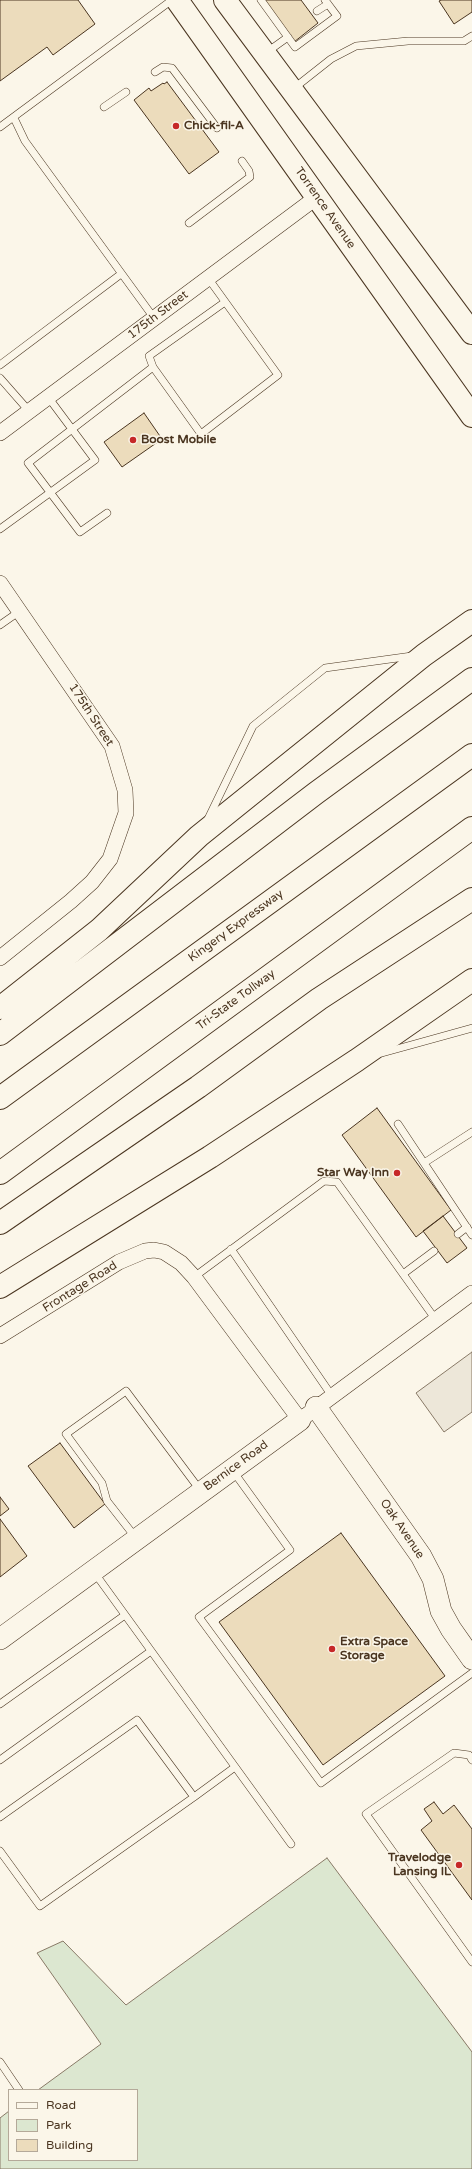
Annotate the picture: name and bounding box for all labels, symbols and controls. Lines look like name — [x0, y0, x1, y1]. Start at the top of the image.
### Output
place label: Chick-fil-A — [184, 119, 244, 133]
marker: Chick-fil-A — [171, 121, 181, 131]
street label: Torrence Avenue — [292, 164, 358, 252]
street label: 175th Street — [125, 288, 191, 342]
place label: Boost Mobile — [141, 433, 216, 447]
marker: Boost Mobile — [128, 435, 138, 445]
street label: 175th Street — [65, 681, 117, 749]
street label: Kingery Expressway — [186, 887, 286, 965]
street label: Tri-State Tollway — [194, 967, 278, 1033]
place label: Star Way Inn — [317, 1166, 389, 1180]
marker: Star Way Inn — [392, 1168, 402, 1178]
street label: Frontage Road — [40, 1258, 120, 1316]
street label: Bernice Road — [201, 1438, 271, 1494]
street label: Oak Avenue — [377, 1496, 427, 1562]
place label: Extra Space Storage — [340, 1635, 408, 1663]
marker: Extra Space Storage — [327, 1644, 337, 1654]
place label: Travelodge Lansing IL — [388, 1851, 451, 1879]
marker: Travelodge Lansing IL — [454, 1860, 464, 1870]
legend — [8, 2089, 138, 2161]
text: Road — [46, 2098, 76, 2112]
text: Park — [46, 2118, 72, 2132]
text: Building — [46, 2138, 93, 2152]

